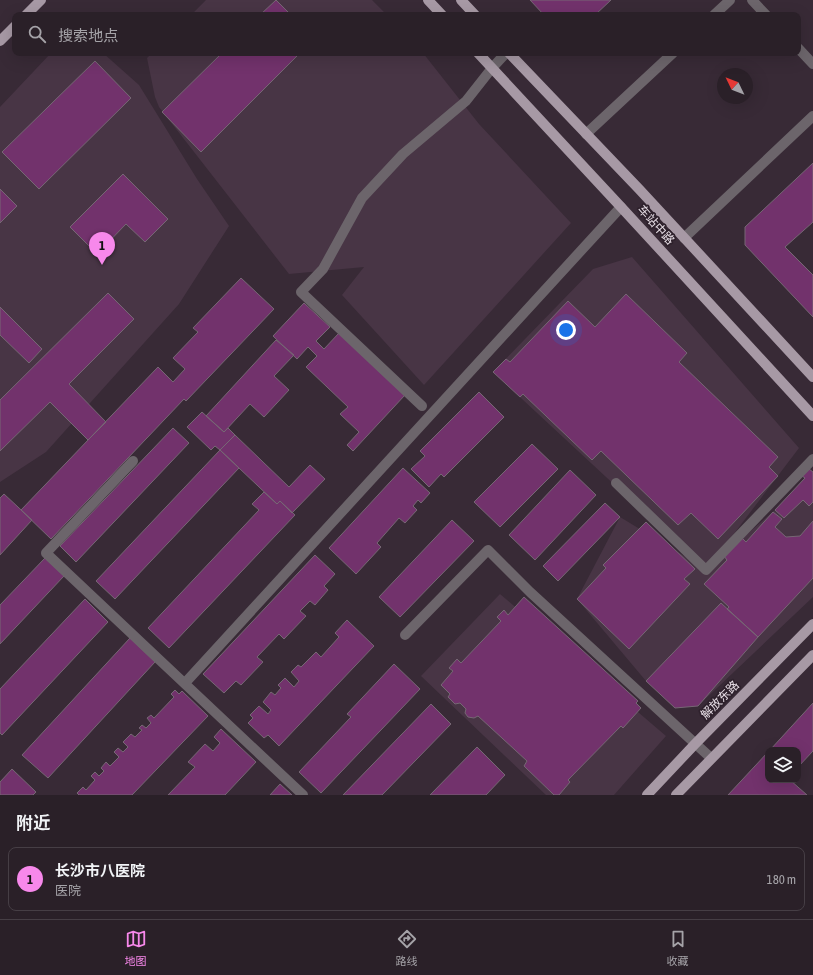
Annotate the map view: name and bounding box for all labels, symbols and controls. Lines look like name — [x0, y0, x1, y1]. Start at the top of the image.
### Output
search box — [12, 12, 801, 56]
icon: search — [26, 23, 48, 45]
text: 搜索地点 — [58, 27, 118, 44]
north arrow — [717, 68, 753, 104]
street label: 车站中路 — [635, 202, 677, 248]
pin: 1 — [89, 232, 115, 265]
your location — [556, 320, 576, 340]
street label: 解放东路 — [698, 678, 742, 722]
map controls — [765, 747, 801, 783]
button: layers — [765, 747, 801, 783]
text: 附近 — [16, 813, 50, 833]
text: 长沙市八医院 — [55, 862, 145, 879]
text: 1 — [27, 872, 33, 887]
text: 180 m — [767, 872, 796, 887]
text: 医院 — [55, 883, 81, 898]
tab: 地图 — [125, 928, 147, 968]
tab: 路线 — [396, 928, 418, 968]
tab: 收藏 — [667, 928, 689, 968]

